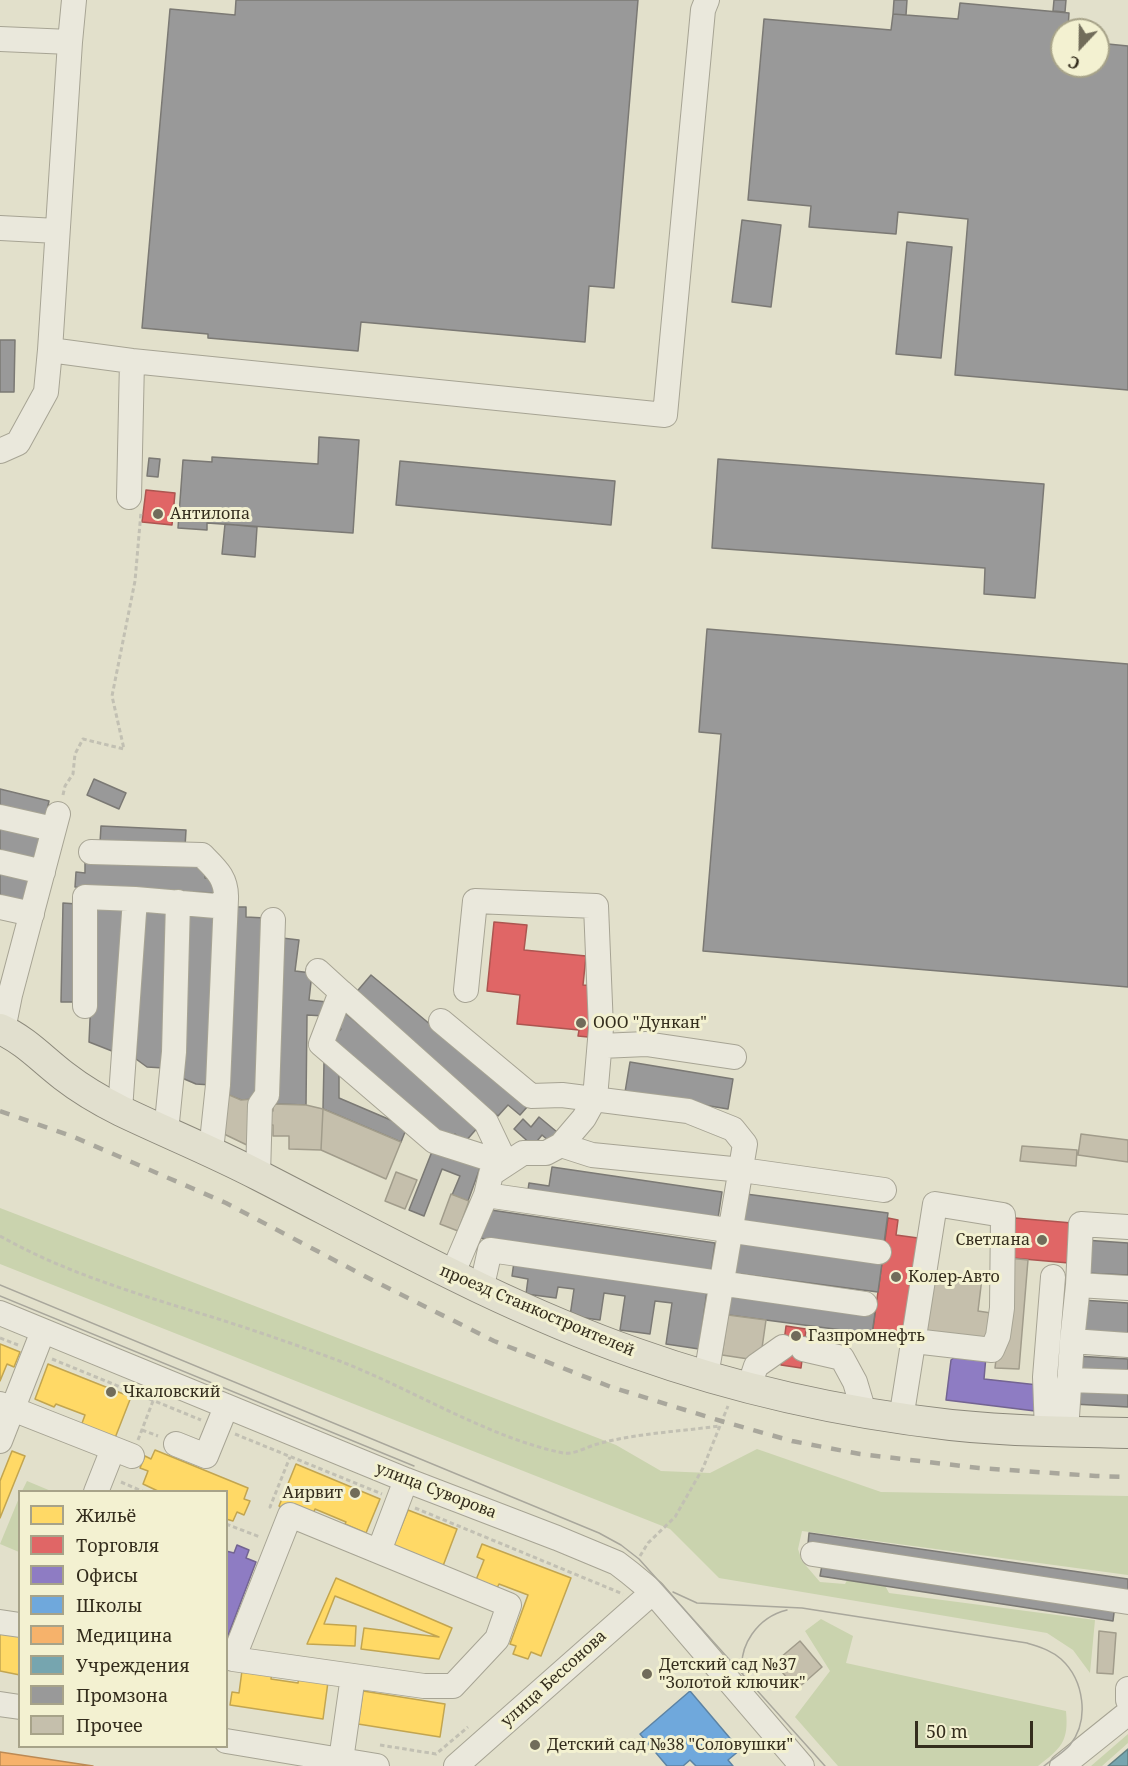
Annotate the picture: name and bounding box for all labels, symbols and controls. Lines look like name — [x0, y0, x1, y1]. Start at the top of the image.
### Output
north arrow — [1050, 18, 1110, 78]
text: С — [1065, 51, 1083, 75]
place label: Aнтилопа — [170, 504, 250, 524]
marker: Aнтилопа — [151, 507, 165, 521]
place label: ООО "Дункан" — [593, 1013, 707, 1033]
marker: ООО "Дункан" — [574, 1016, 588, 1030]
place label: Светлана — [956, 1230, 1030, 1250]
marker: Светлана — [1035, 1233, 1049, 1247]
street label: проезд Станкостроителей — [437, 1261, 637, 1361]
place label: Колер-Авто — [908, 1267, 1000, 1287]
marker: Колер-Авто — [889, 1270, 903, 1284]
place label: Газпромнефть — [808, 1326, 925, 1346]
marker: Газпромнефть — [789, 1329, 803, 1343]
place label: Чкаловский — [123, 1382, 221, 1402]
marker: Чкаловский — [104, 1385, 118, 1399]
street label: улица Суворова — [373, 1459, 499, 1523]
place label: Аирвит — [283, 1483, 343, 1503]
marker: Аирвит — [348, 1486, 362, 1500]
legend — [18, 1490, 228, 1748]
text: Жильё — [76, 1503, 136, 1527]
text: Торговля — [76, 1533, 159, 1557]
text: Офисы — [76, 1563, 138, 1587]
text: Школы — [76, 1593, 142, 1617]
text: Медицина — [76, 1623, 172, 1647]
street label: улица Бессонова — [497, 1627, 611, 1731]
text: Учреждения — [76, 1653, 190, 1677]
place label: Детский сад №37 "Золотой ключик" — [659, 1655, 805, 1693]
marker: Детский сад №37 "Золотой ключик" — [640, 1667, 654, 1681]
text: Промзона — [76, 1683, 168, 1707]
scale bar — [918, 1709, 1036, 1747]
text: Прочее — [76, 1713, 143, 1737]
text: 50 m — [926, 1719, 968, 1743]
place label: Детский сад №38 "Соловушки" — [547, 1735, 793, 1755]
marker: Детский сад №38 "Соловушки" — [528, 1738, 542, 1752]

